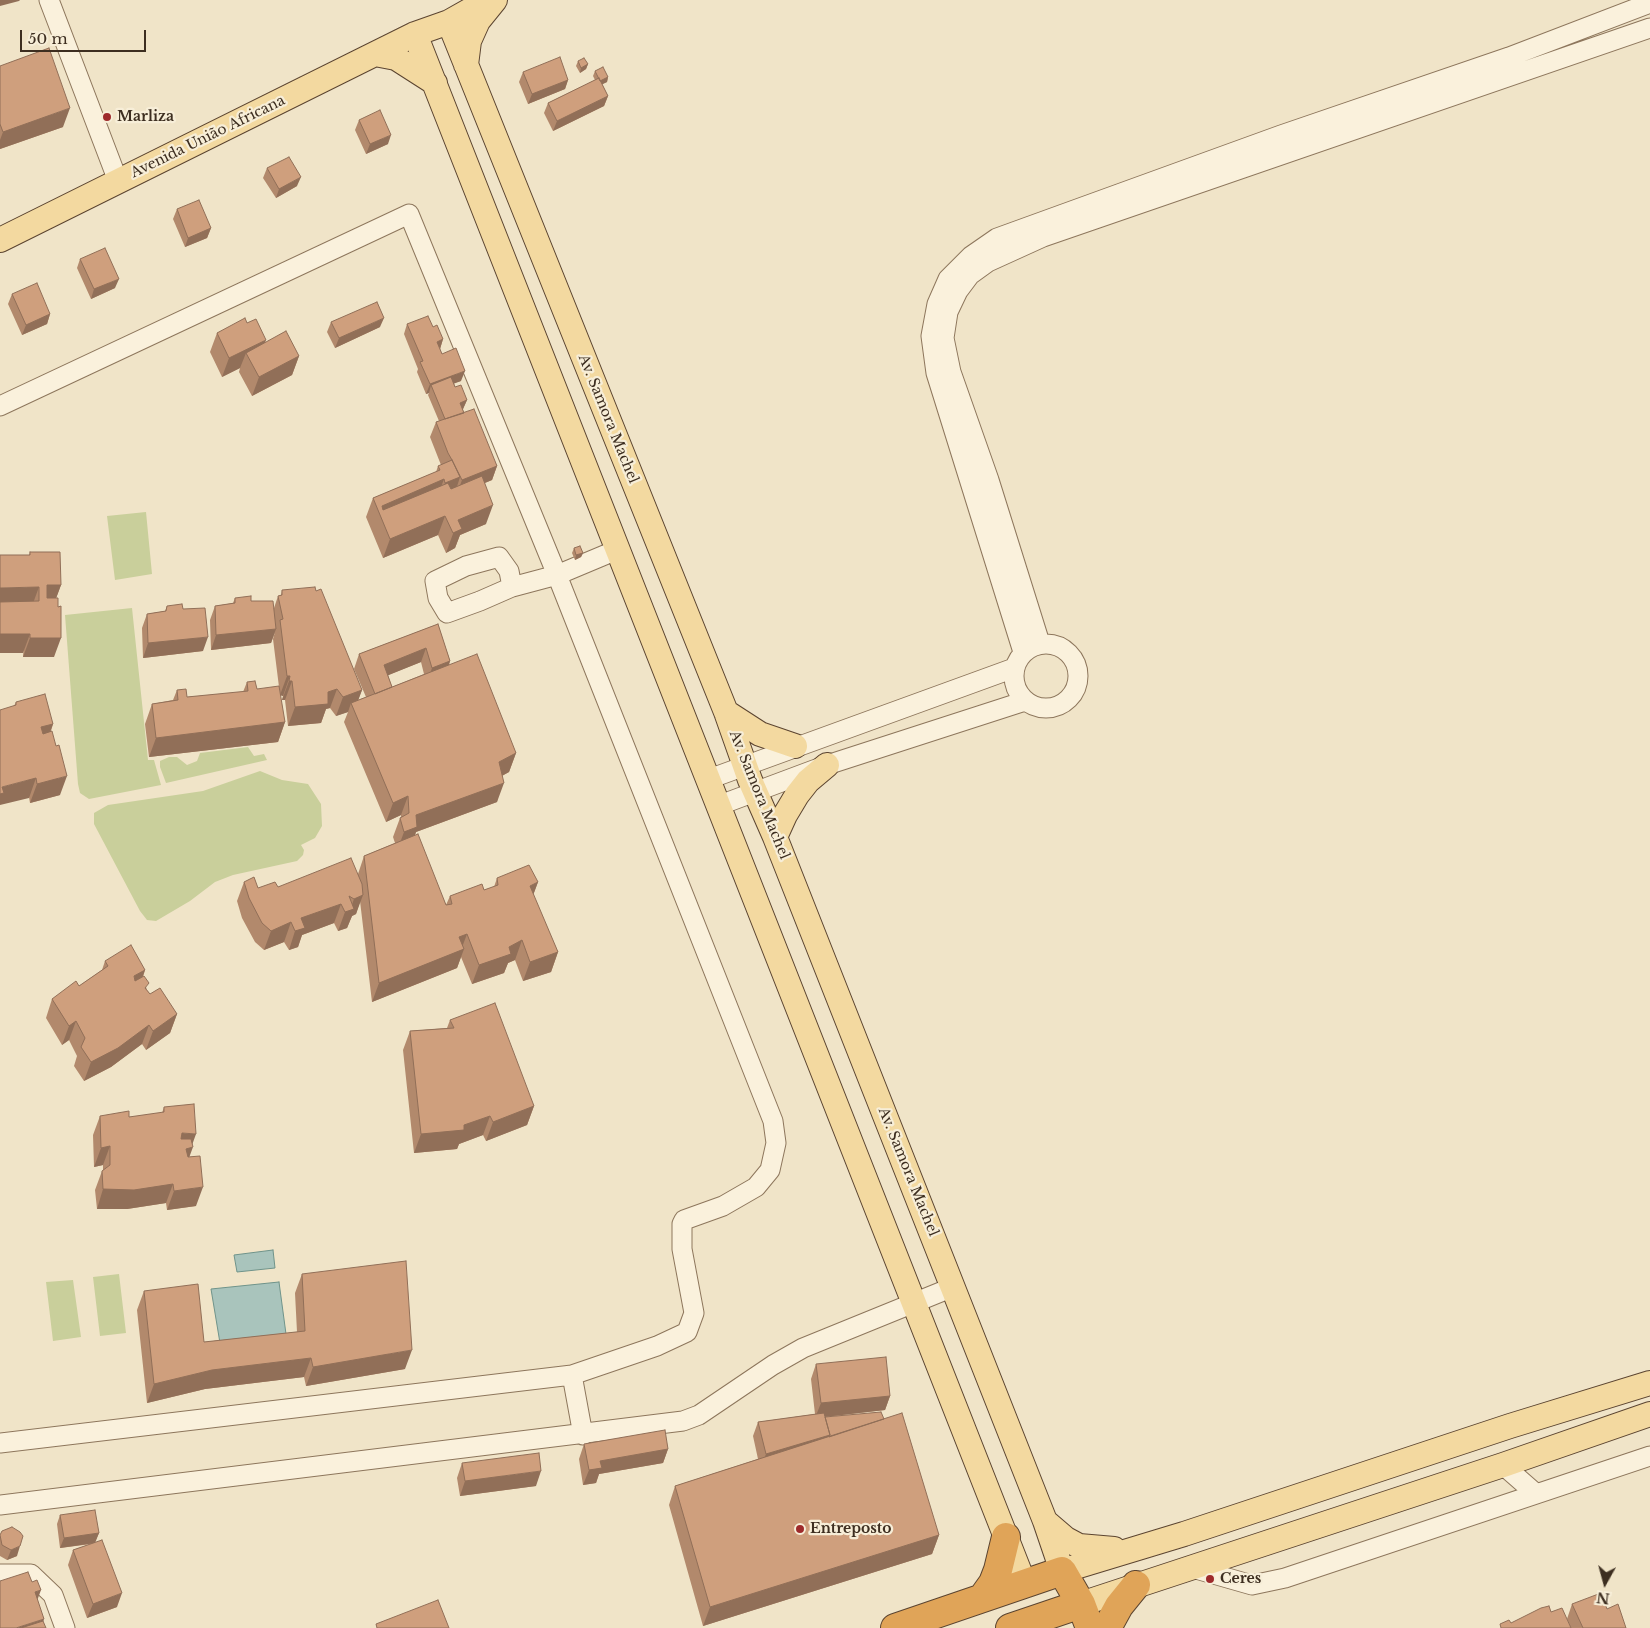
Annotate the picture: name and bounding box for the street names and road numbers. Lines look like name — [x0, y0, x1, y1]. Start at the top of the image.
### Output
street label: Avenida União Africana — [128, 92, 288, 182]
street label: Av. Samora Machel — [574, 352, 642, 486]
street label: Av. Samora Machel — [725, 728, 793, 862]
street label: Av. Samora Machel — [874, 1105, 942, 1239]

